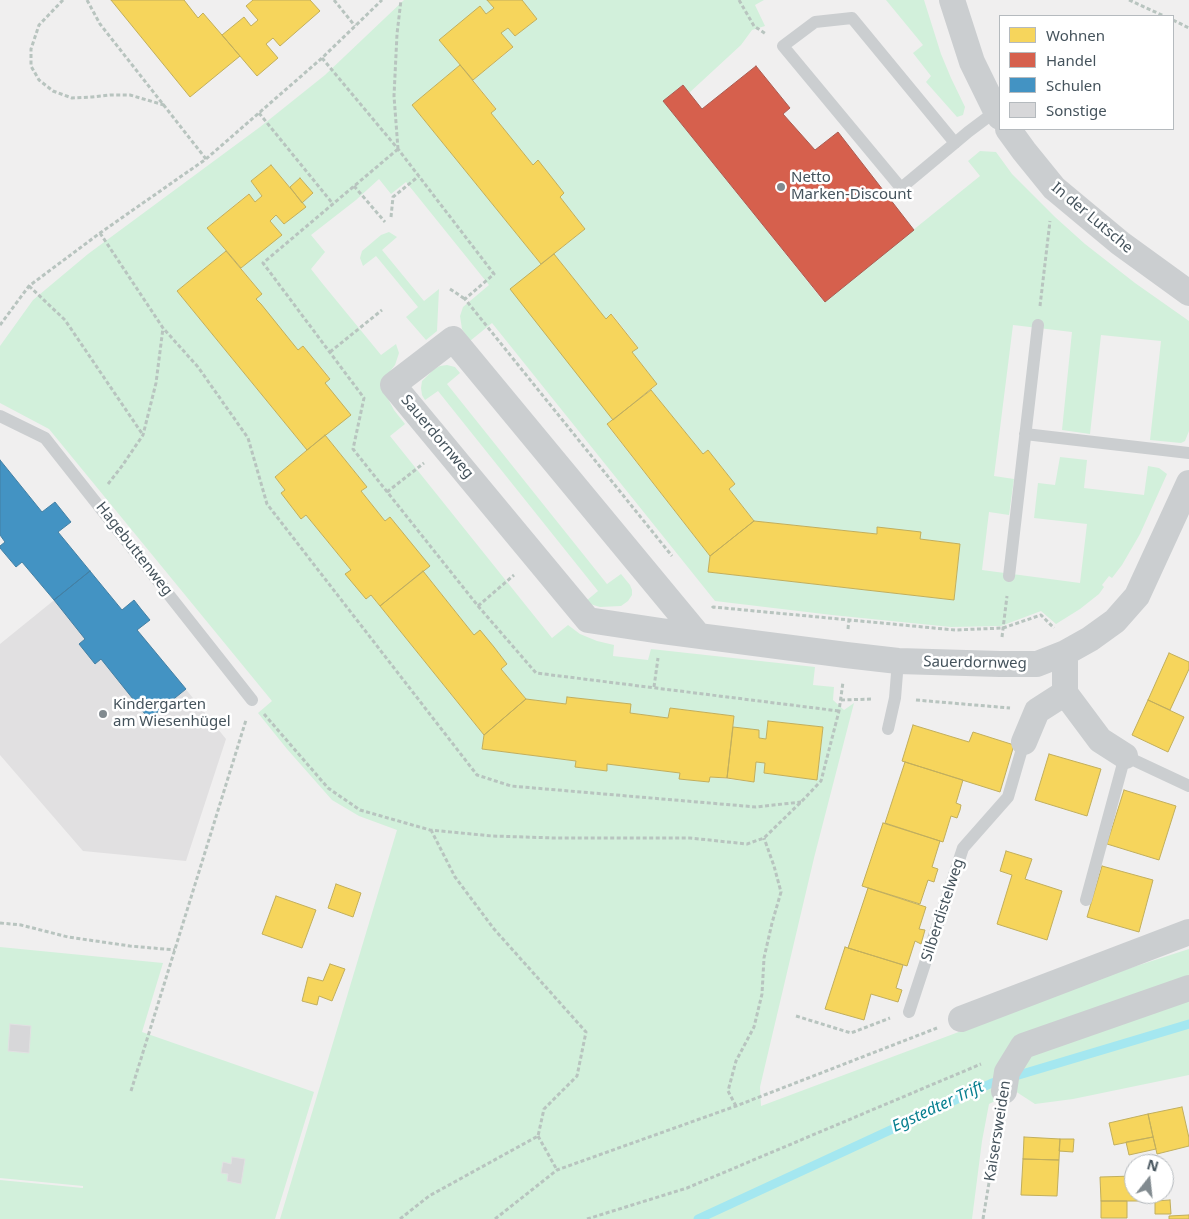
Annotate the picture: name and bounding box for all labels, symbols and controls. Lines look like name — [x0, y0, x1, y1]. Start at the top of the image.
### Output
legend — [999, 15, 1174, 130]
text: Wohnen — [1046, 25, 1105, 45]
text: Handel — [1046, 50, 1096, 70]
text: Schulen — [1046, 75, 1102, 95]
text: Sonstige — [1046, 100, 1107, 120]
place label: Netto Marken-Discount — [791, 169, 912, 204]
street label: In der Lutsche — [1048, 179, 1136, 257]
marker: Netto Marken-Discount — [775, 181, 787, 193]
street label: Sauerdornweg — [397, 392, 477, 482]
street label: Hagebuttenweg — [92, 499, 176, 599]
street label: Sauerdornweg — [923, 653, 1027, 673]
place label: Kindergarten am Wiesenhügel — [113, 696, 231, 731]
marker: Kindergarten am Wiesenhügel — [97, 708, 109, 720]
street label: Silberdistelweg — [918, 856, 968, 964]
water label: Egstedter Trift — [889, 1077, 987, 1137]
street label: Kaisersweiden — [981, 1079, 1015, 1183]
north arrow — [1124, 1154, 1174, 1204]
text: N — [1145, 1154, 1161, 1176]

